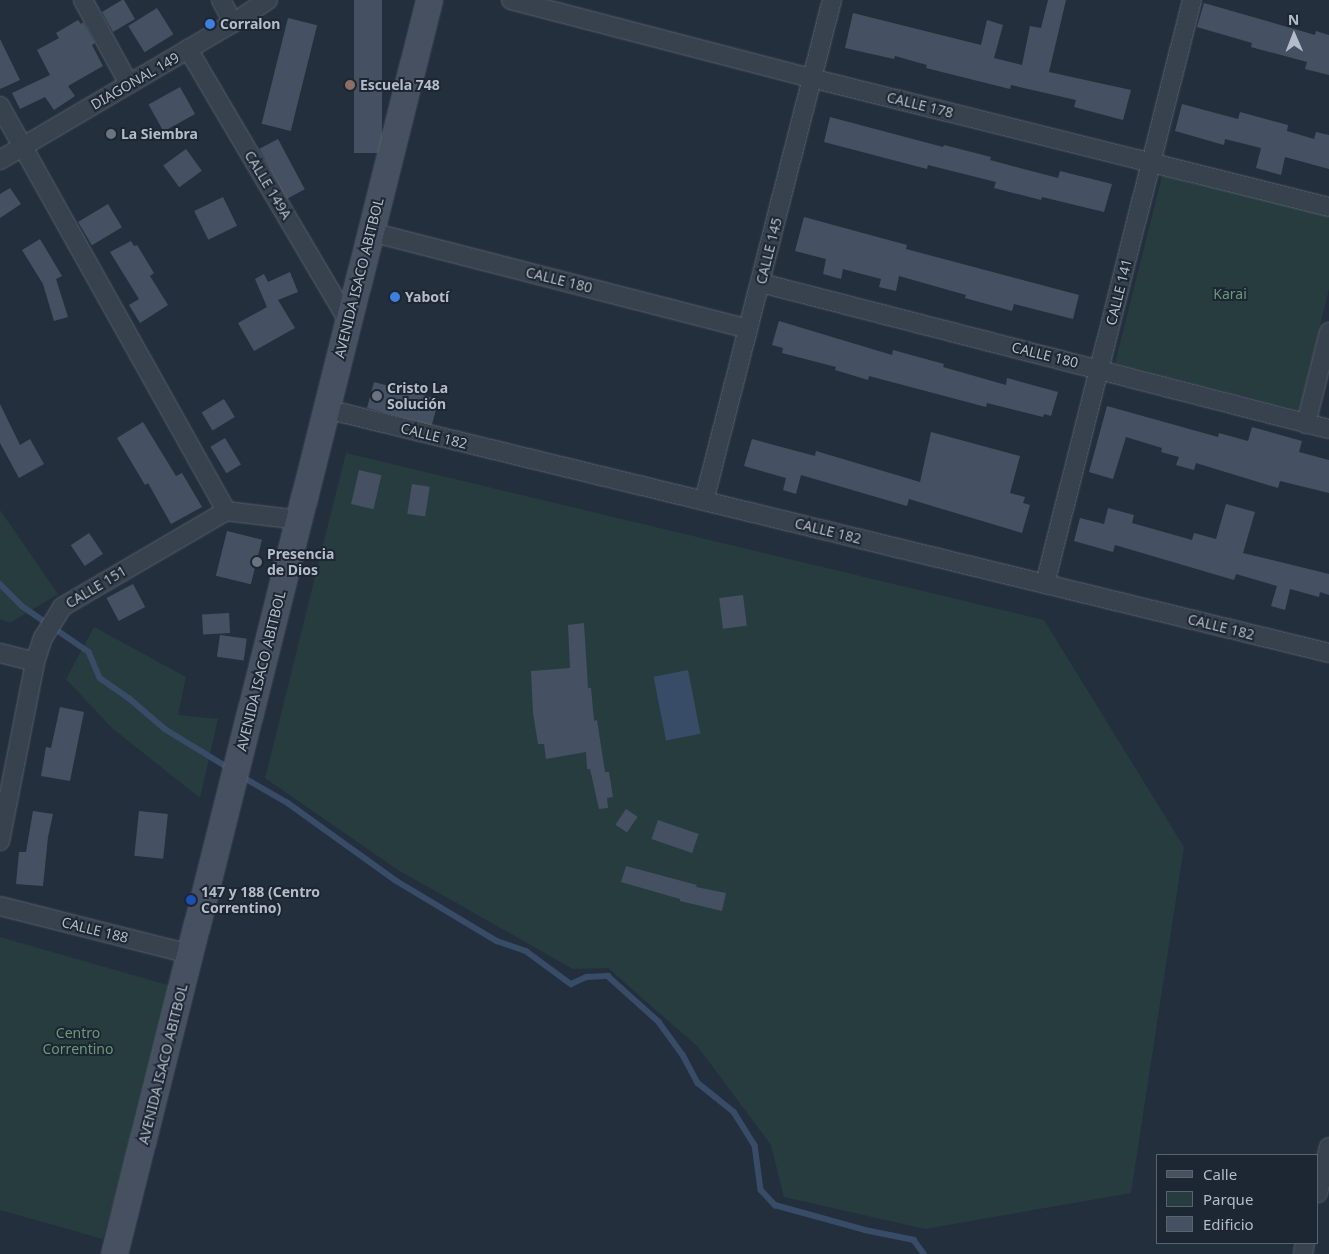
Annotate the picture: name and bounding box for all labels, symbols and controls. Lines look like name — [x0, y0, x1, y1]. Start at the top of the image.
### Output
north arrow — [1269, 10, 1319, 60]
text: N — [1288, 10, 1300, 29]
place label: Corralon — [220, 16, 280, 32]
marker: Corralon — [204, 18, 216, 30]
street label: DIAGONAL 149 — [88, 49, 182, 113]
place label: Escuela 748 — [360, 77, 440, 93]
marker: Escuela 748 — [344, 79, 356, 91]
street label: CALLE 178 — [885, 89, 955, 121]
place label: La Siembra — [121, 126, 198, 142]
marker: La Siembra — [105, 128, 117, 140]
street label: CALLE 149A — [241, 148, 295, 222]
street label: AVENIDA ISACO ABITBOL — [331, 196, 387, 360]
street label: CALLE 145 — [753, 216, 785, 286]
street label: CALLE 141 — [1103, 257, 1135, 327]
street label: CALLE 180 — [524, 264, 594, 296]
park label: Karai — [1213, 286, 1247, 302]
place label: Yabotí — [405, 289, 449, 305]
marker: Yabotí — [389, 291, 401, 303]
street label: CALLE 180 — [1010, 339, 1080, 371]
place label: Cristo La Solución — [387, 380, 448, 412]
marker: Cristo La Solución — [371, 390, 383, 402]
street label: CALLE 182 — [399, 420, 469, 452]
street label: CALLE 182 — [793, 515, 863, 547]
place label: Presencia de Dios — [267, 546, 334, 578]
marker: Presencia de Dios — [251, 556, 263, 568]
street label: CALLE 151 — [63, 562, 129, 612]
street label: AVENIDA ISACO ABITBOL — [233, 589, 289, 753]
street label: CALLE 182 — [1186, 611, 1256, 643]
place label: 147 y 188 (Centro Correntino) — [201, 884, 320, 916]
marker: 147 y 188 (Centro Correntino) — [185, 894, 197, 906]
street label: CALLE 188 — [60, 914, 130, 946]
street label: AVENIDA ISACO ABITBOL — [135, 982, 191, 1146]
park label: Centro Correntino — [43, 1025, 113, 1058]
legend — [1156, 1154, 1319, 1244]
text: Calle — [1203, 1164, 1237, 1184]
text: Parque — [1203, 1189, 1253, 1209]
text: Edificio — [1203, 1214, 1254, 1234]

